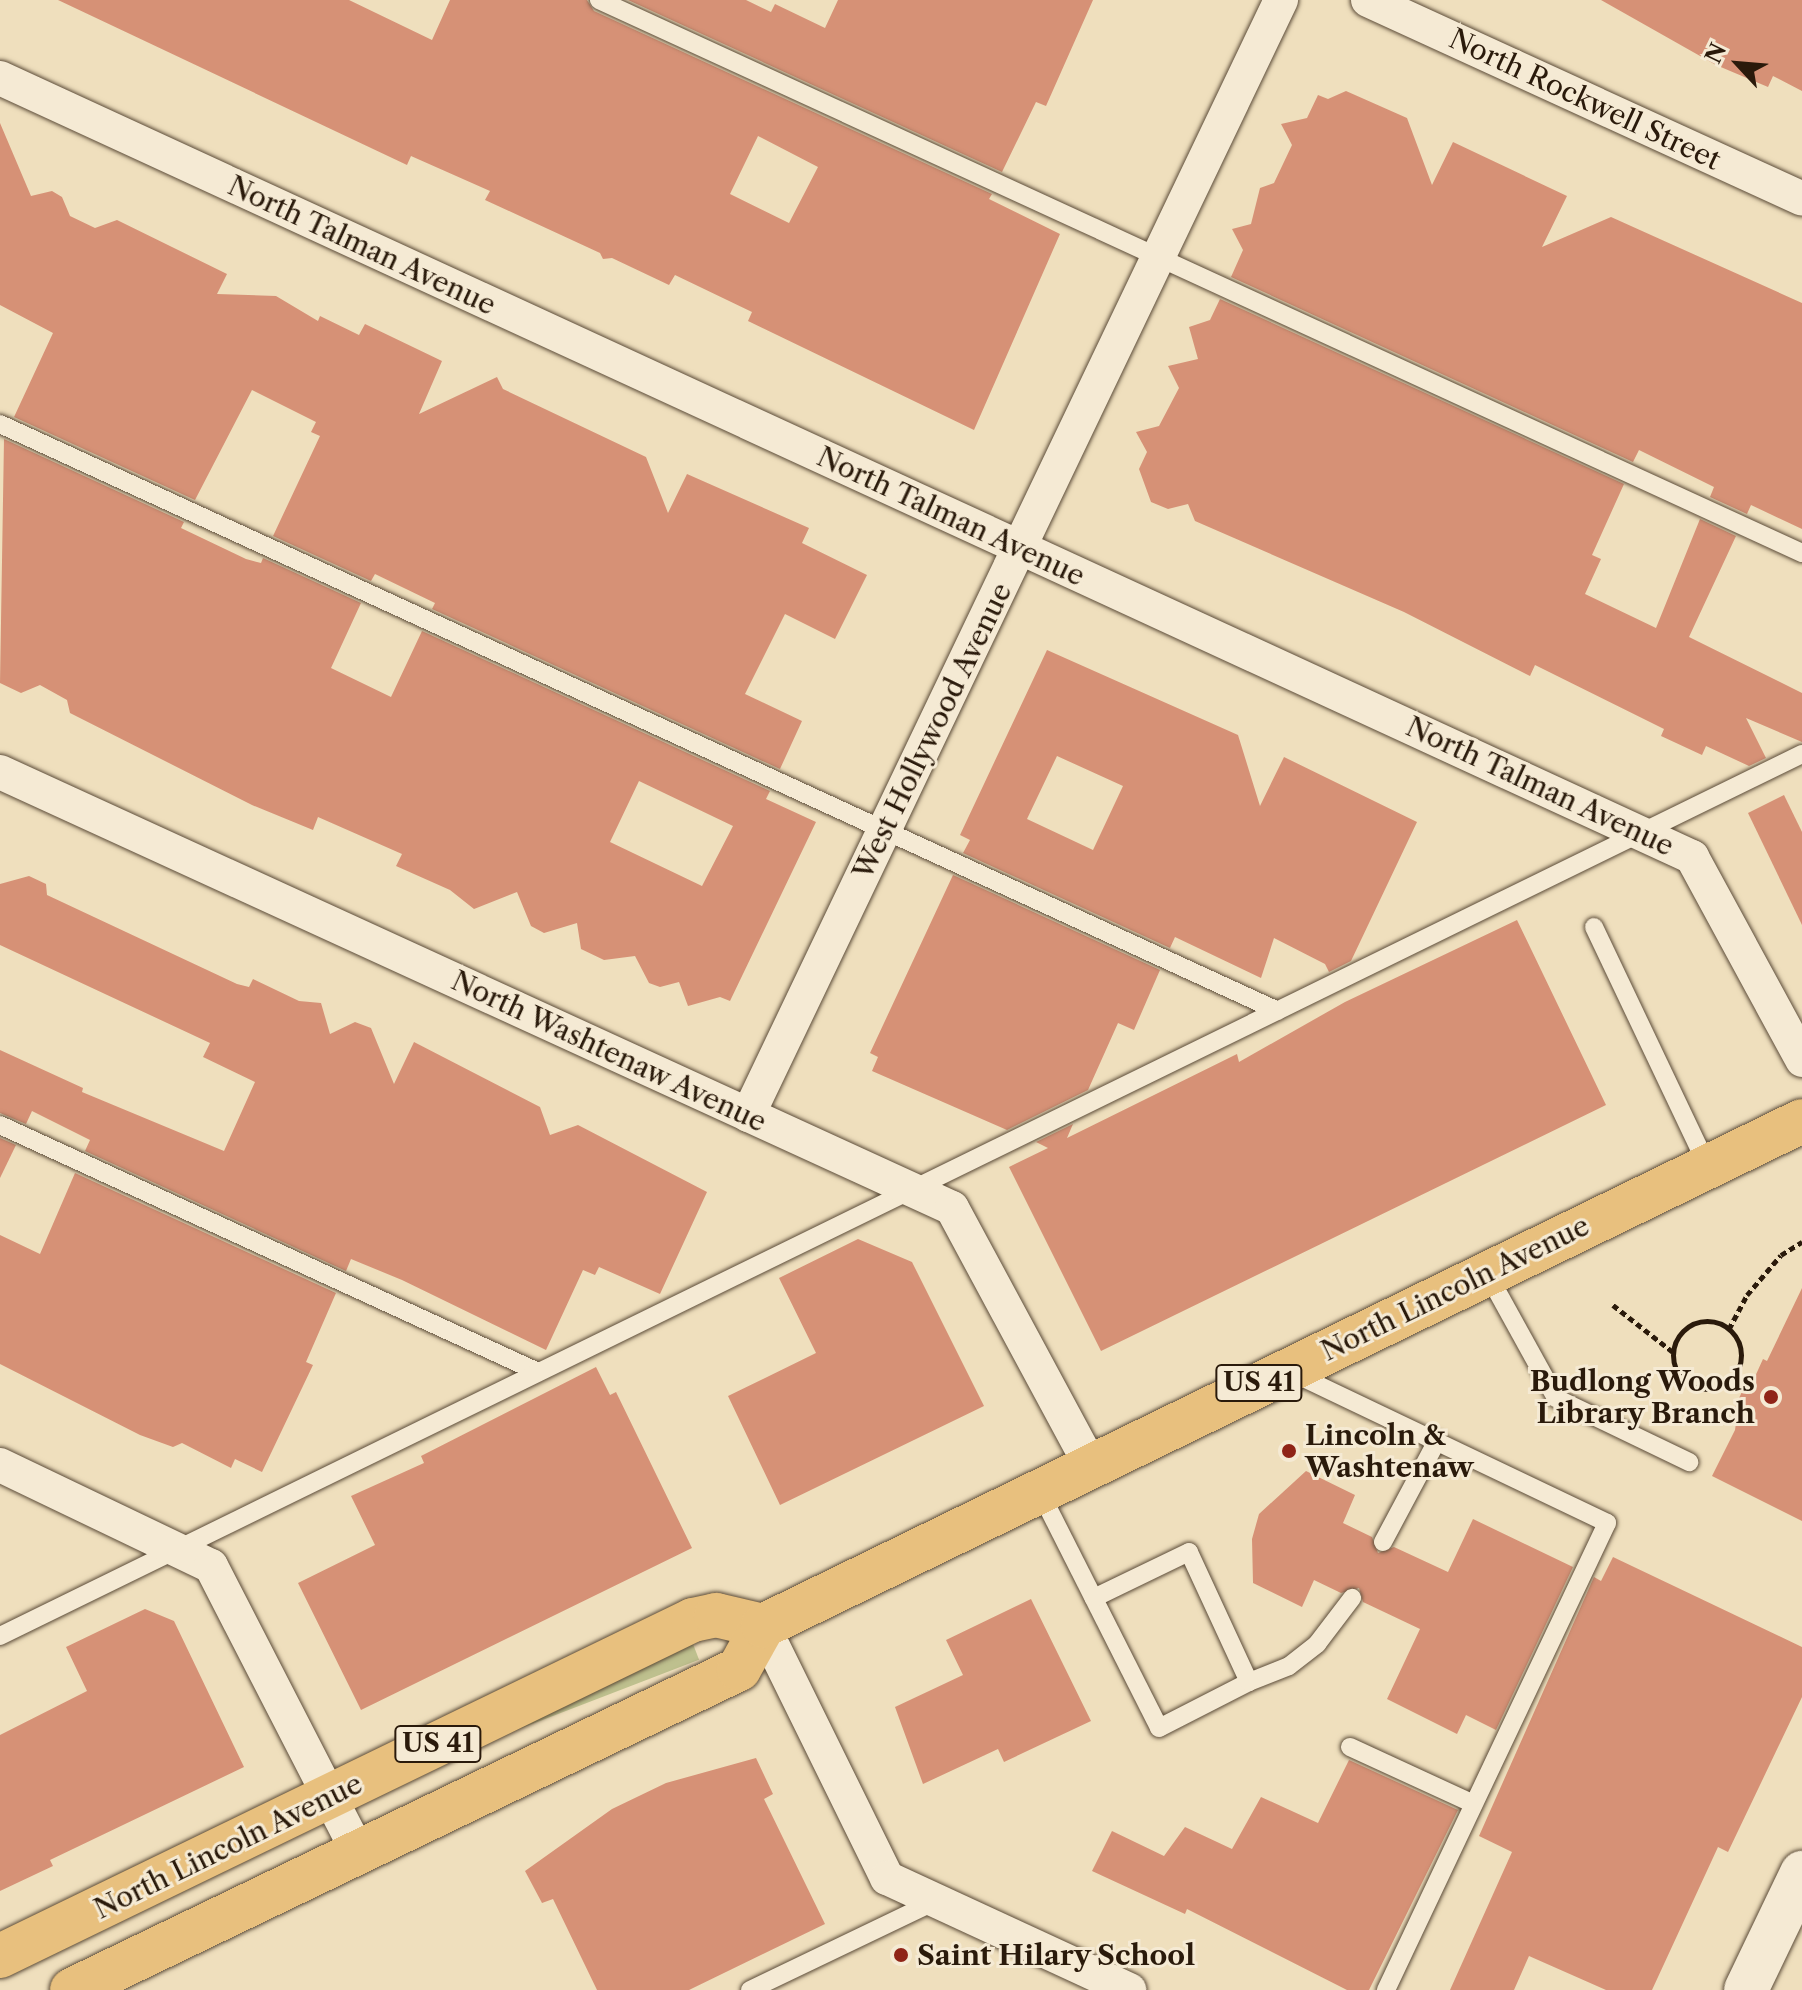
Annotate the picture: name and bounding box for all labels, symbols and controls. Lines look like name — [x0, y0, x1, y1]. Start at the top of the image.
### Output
street label: North Rockwell Street — [1444, 21, 1726, 177]
north arrow — [1698, 24, 1778, 104]
street label: North Talman Avenue — [222, 168, 502, 322]
street label: North Talman Avenue — [811, 439, 1091, 593]
street label: West Hollywood Avenue — [845, 577, 1019, 885]
street label: North Talman Avenue — [1400, 709, 1680, 863]
street label: North Washtenaw Avenue — [445, 963, 773, 1139]
street label: North Lincoln Avenue — [1315, 1208, 1595, 1368]
road number: US 41 — [1215, 1361, 1303, 1405]
place label: Budlong Woods Library Branch — [1529, 1364, 1755, 1430]
marker: Budlong Woods Library Branch — [1762, 1388, 1780, 1406]
place label: Lincoln & Washtenaw — [1305, 1418, 1474, 1484]
marker: Lincoln & Washtenaw — [1280, 1442, 1298, 1460]
road number: US 41 — [394, 1722, 482, 1766]
street label: North Lincoln Avenue — [88, 1766, 368, 1926]
place label: Saint Hilary School — [917, 1938, 1196, 1972]
marker: Saint Hilary School — [892, 1946, 910, 1964]

